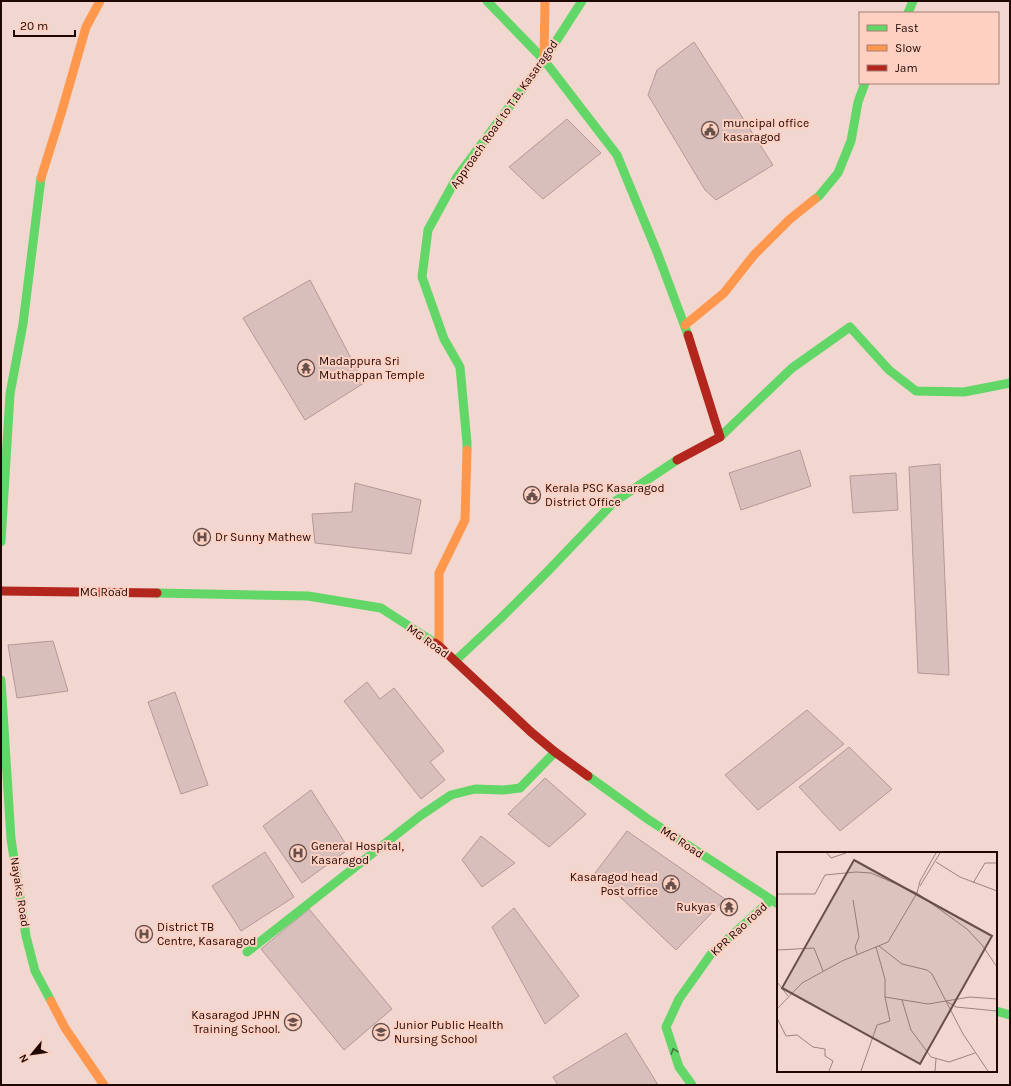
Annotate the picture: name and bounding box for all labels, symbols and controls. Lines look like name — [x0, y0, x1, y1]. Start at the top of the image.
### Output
scale bar — [14, 12, 75, 38]
legend — [859, 12, 999, 84]
text: 20 m — [20, 19, 48, 33]
text: Fast — [895, 21, 919, 35]
street label: Approach Road to T.B. Kasaragod — [447, 37, 561, 191]
text: Slow — [895, 41, 921, 55]
text: Jam — [895, 61, 918, 75]
place label: muncipal office kasaragod — [723, 116, 809, 144]
public building icon: muncipal office kasaragod — [700, 120, 720, 140]
place label: Madappura Sri Muthappan Temple — [319, 354, 425, 382]
temple icon: Madappura Sri Muthappan Temple — [296, 358, 316, 378]
place label: Kerala PSC Kasaragod District Office — [545, 481, 665, 509]
public building icon: Kerala PSC Kasaragod District Office — [522, 485, 542, 505]
hospital icon: Dr Sunny Mathew — [192, 527, 212, 547]
place label: Dr Sunny Mathew — [215, 530, 311, 544]
street label: MG Road — [80, 585, 128, 599]
street label: MG Road — [404, 621, 452, 661]
street label: MG Road — [658, 823, 706, 861]
place label: General Hospital, Kasaragod — [311, 839, 404, 867]
hospital icon: General Hospital, Kasaragod — [288, 843, 308, 863]
inset map — [777, 852, 997, 1072]
street label: Nayaks Road — [8, 856, 32, 928]
place label: Kasaragod head Post office — [570, 870, 658, 898]
public building icon: Kasaragod head Post office — [661, 874, 681, 894]
temple icon: Rukyas — [719, 897, 739, 917]
street label: KPR Rao road — [708, 899, 770, 959]
place label: Rukyas — [676, 900, 716, 914]
place label: District TB Centre, Kasaragod — [157, 920, 256, 948]
hospital icon: District TB Centre, Kasaragod — [134, 924, 154, 944]
place label: Kasaragod JPHN Training School. — [191, 1008, 280, 1036]
school or university icon: Kasaragod JPHN Training School. — [283, 1012, 303, 1032]
place label: Junior Public Health Nursing School — [394, 1018, 504, 1046]
school or university icon: Junior Public Health Nursing School — [371, 1022, 391, 1042]
north arrow — [12, 1034, 52, 1074]
one-way arrow — [670, 1048, 679, 1055]
text: N — [16, 1052, 31, 1065]

